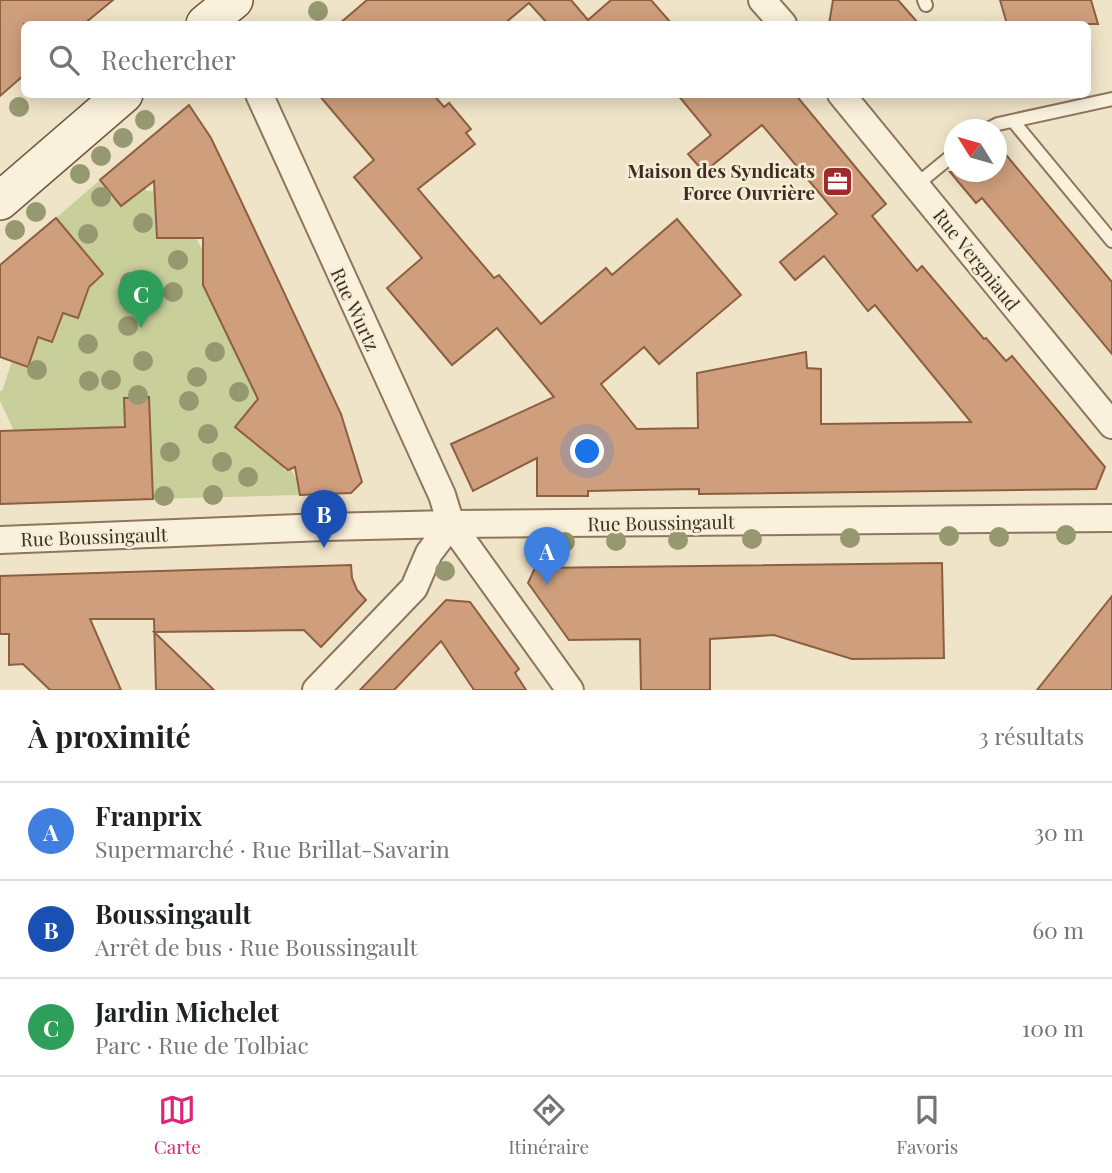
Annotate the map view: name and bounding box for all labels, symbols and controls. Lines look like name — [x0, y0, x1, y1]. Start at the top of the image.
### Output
search box — [21, 21, 1091, 98]
icon: search — [45, 41, 83, 79]
text: Rechercher — [101, 42, 236, 77]
north arrow — [944, 119, 1007, 182]
place label: Maison des Syndicats Force Ouvrière — [627, 157, 815, 205]
office icon: Maison des Syndicats Force Ouvrière — [821, 164, 855, 198]
street label: Rue Vergniaud — [928, 202, 1026, 316]
street label: Rue Wurtz — [325, 263, 387, 355]
pin: C — [118, 270, 164, 328]
your location — [570, 434, 604, 468]
pin: B — [301, 490, 347, 548]
street label: Rue Boussingault — [587, 508, 735, 536]
street label: Rue Boussingault — [20, 520, 168, 552]
pin: A — [524, 527, 570, 585]
text: À proximité — [28, 716, 191, 756]
text: 3 résultats — [978, 720, 1084, 751]
text: Franprix — [95, 798, 202, 833]
text: A — [43, 816, 59, 847]
text: 30 m — [1034, 816, 1084, 847]
text: Supermarché · Rue Brillat-Savarin — [95, 833, 450, 864]
text: Boussingault — [95, 896, 252, 931]
text: B — [43, 914, 59, 945]
text: 60 m — [1032, 914, 1084, 945]
text: Arrêt de bus · Rue Boussingault — [95, 931, 418, 962]
text: Jardin Michelet — [95, 994, 279, 1029]
text: C — [43, 1012, 59, 1043]
text: 100 m — [1022, 1012, 1084, 1043]
text: Parc · Rue de Tolbiac — [95, 1029, 309, 1060]
tab: Carte — [154, 1091, 201, 1159]
tab: Itinéraire — [508, 1091, 589, 1159]
tab: Favoris — [896, 1091, 958, 1159]

